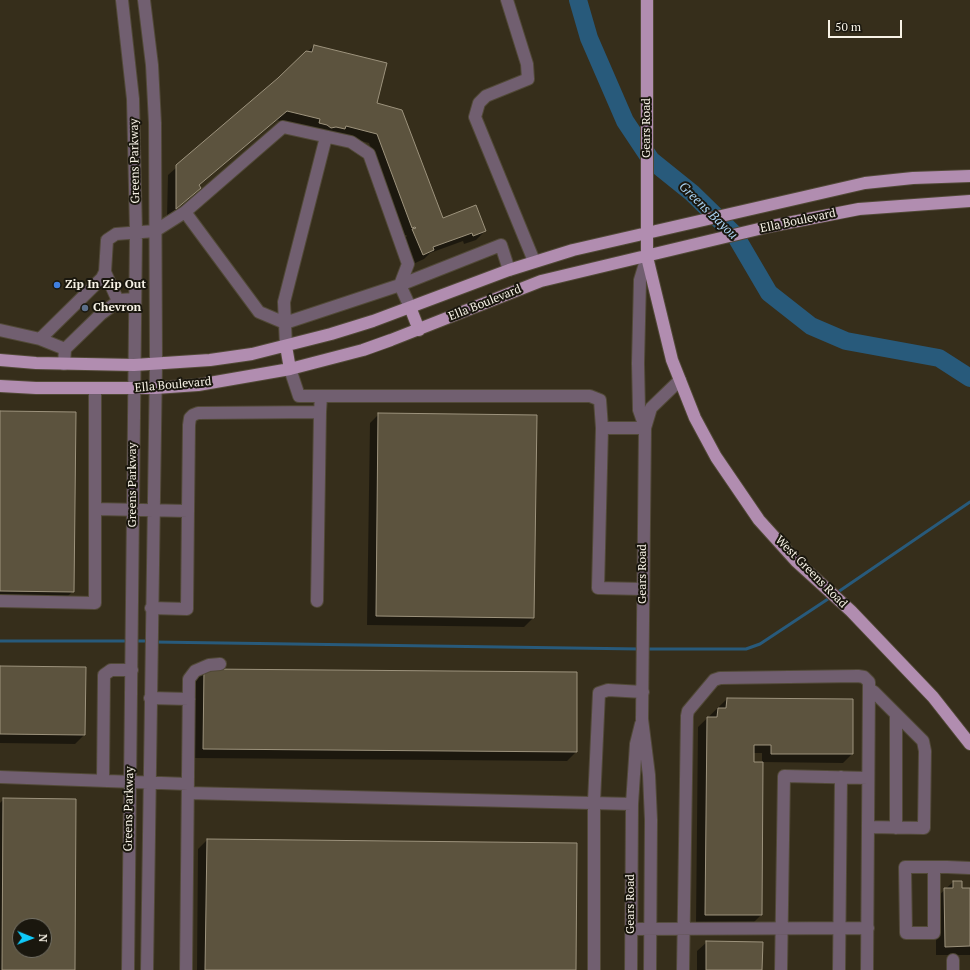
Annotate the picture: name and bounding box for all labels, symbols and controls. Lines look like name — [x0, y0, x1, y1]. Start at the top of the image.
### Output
scale bar — [830, 12, 904, 38]
text: 50 m — [835, 19, 861, 34]
street label: Gears Road — [640, 98, 654, 158]
street label: Greens Parkway — [127, 118, 143, 204]
water label: Greens Bayou — [675, 179, 741, 243]
street label: Ella Boulevard — [759, 206, 837, 236]
place label: Zip In Zip Out — [65, 278, 146, 292]
marker: Zip In Zip Out — [52, 280, 62, 290]
street label: Ella Boulevard — [447, 282, 523, 324]
place label: Chevron — [93, 301, 141, 315]
marker: Chevron — [80, 303, 90, 313]
street label: Ella Boulevard — [134, 374, 212, 396]
street label: Greens Parkway — [126, 442, 140, 528]
street label: West Greens Road — [772, 533, 850, 611]
street label: Gears Road — [636, 544, 650, 604]
street label: Greens Parkway — [121, 766, 137, 852]
street label: Gears Road — [624, 874, 638, 934]
north arrow — [12, 918, 52, 958]
text: N — [36, 934, 50, 942]

